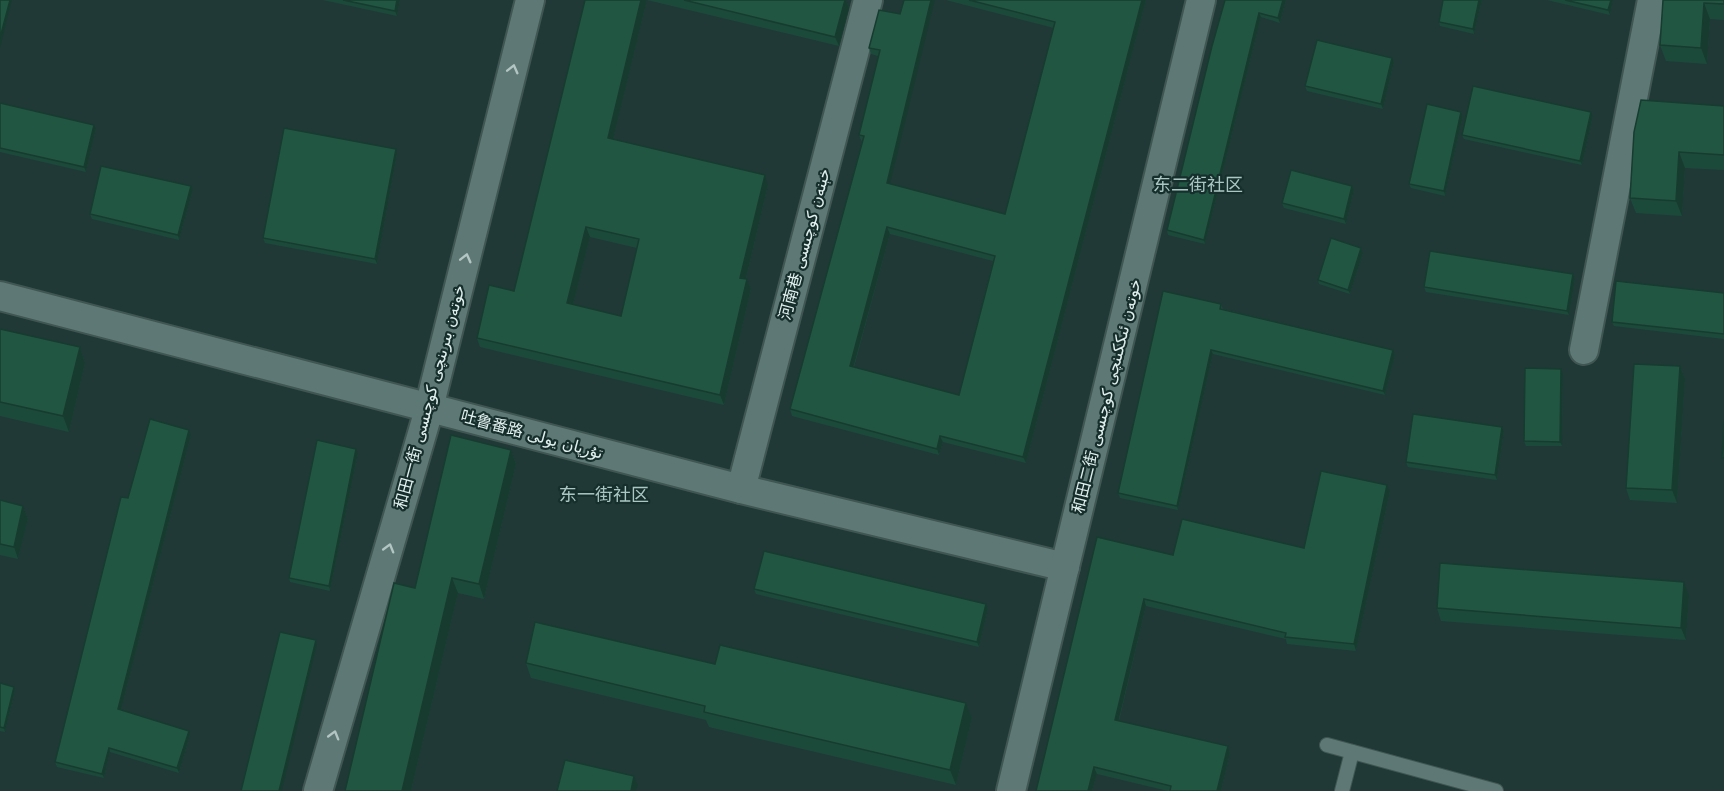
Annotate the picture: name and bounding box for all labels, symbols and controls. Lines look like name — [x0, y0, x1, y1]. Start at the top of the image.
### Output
one-way arrow — [505, 64, 518, 74]
street label: 河南巷 خېنەن كوچىسى — [775, 166, 835, 322]
district label: 东二街社区 — [1153, 174, 1243, 195]
one-way arrow — [458, 253, 471, 263]
street label: 和田二街 خوتەن ئىككىنچى كوچىسى — [1068, 277, 1146, 515]
street label: 和田一街 خوتەن بىرىنچى كوچىسى — [390, 283, 470, 512]
street label: 吐鲁番路 تۇرپان يولى — [458, 406, 605, 464]
district label: 东一街社区 — [559, 484, 649, 505]
one-way arrow — [382, 543, 394, 554]
one-way arrow — [327, 730, 339, 741]

